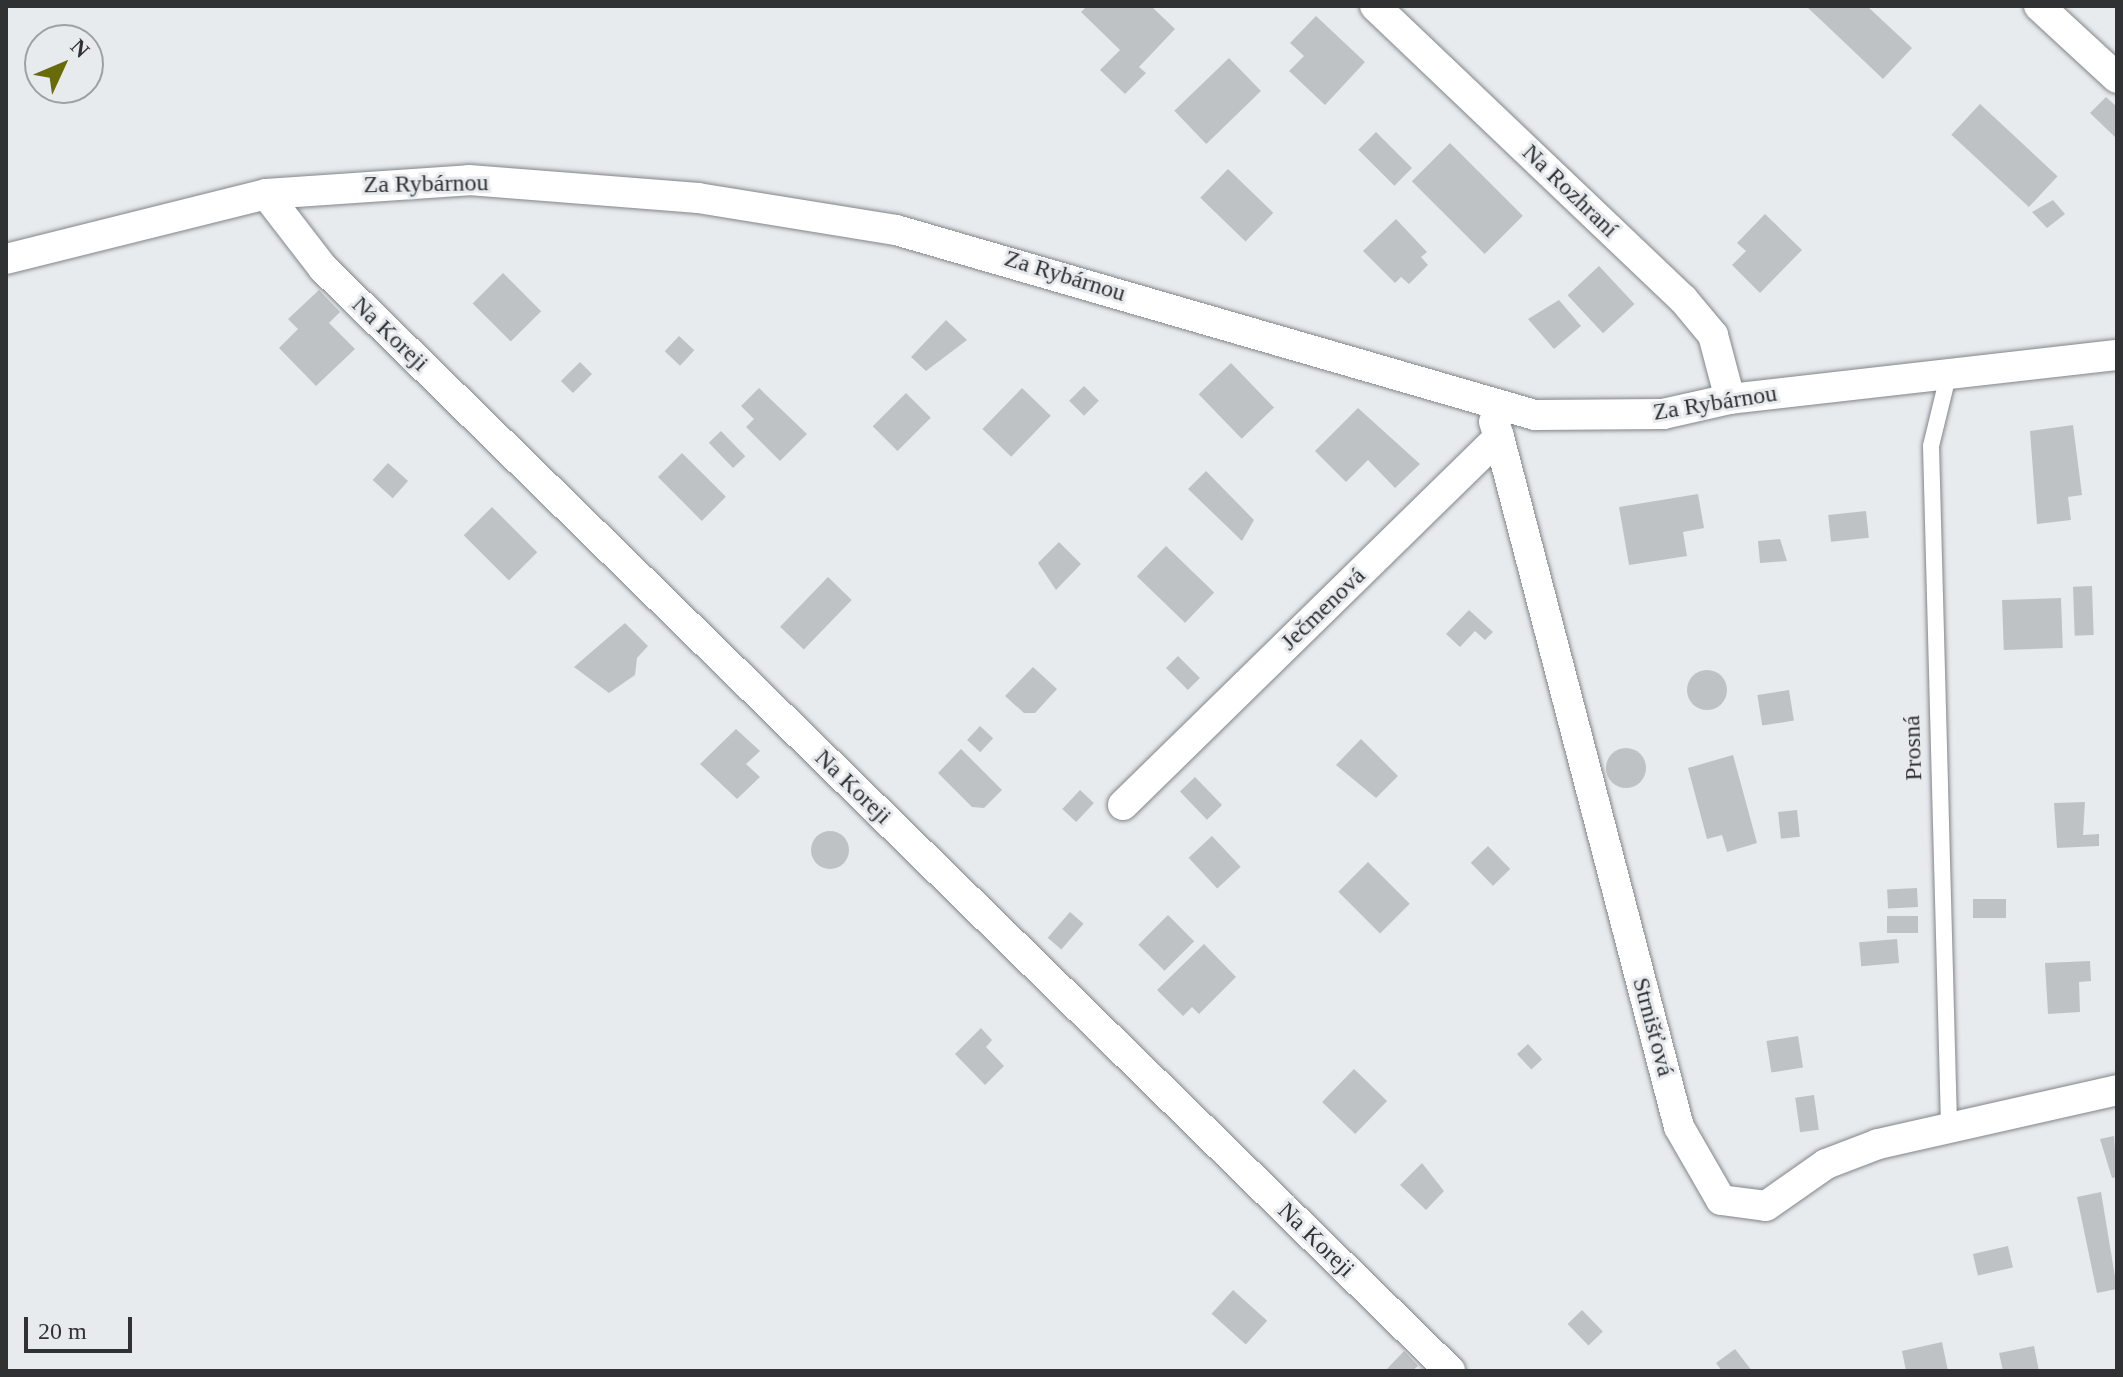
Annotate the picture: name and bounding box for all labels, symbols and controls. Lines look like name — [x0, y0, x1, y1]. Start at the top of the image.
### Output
north arrow — [24, 24, 104, 104]
text: N — [66, 34, 95, 63]
street label: Na Rozhraní — [1516, 138, 1624, 244]
street label: Za Rybárnou — [363, 169, 489, 199]
street label: Za Rybárnou — [1001, 244, 1129, 308]
street label: Na Koreji — [346, 291, 434, 377]
street label: Za Rybárnou — [1651, 379, 1779, 427]
street label: Ječmenová — [1275, 562, 1371, 656]
street label: Prosná — [1897, 715, 1929, 781]
street label: Na Koreji — [809, 744, 897, 830]
street label: Strnišťová — [1626, 975, 1680, 1079]
street label: Na Koreji — [1272, 1197, 1360, 1283]
scale bar — [28, 1301, 136, 1351]
text: 20 m — [38, 1318, 87, 1344]

